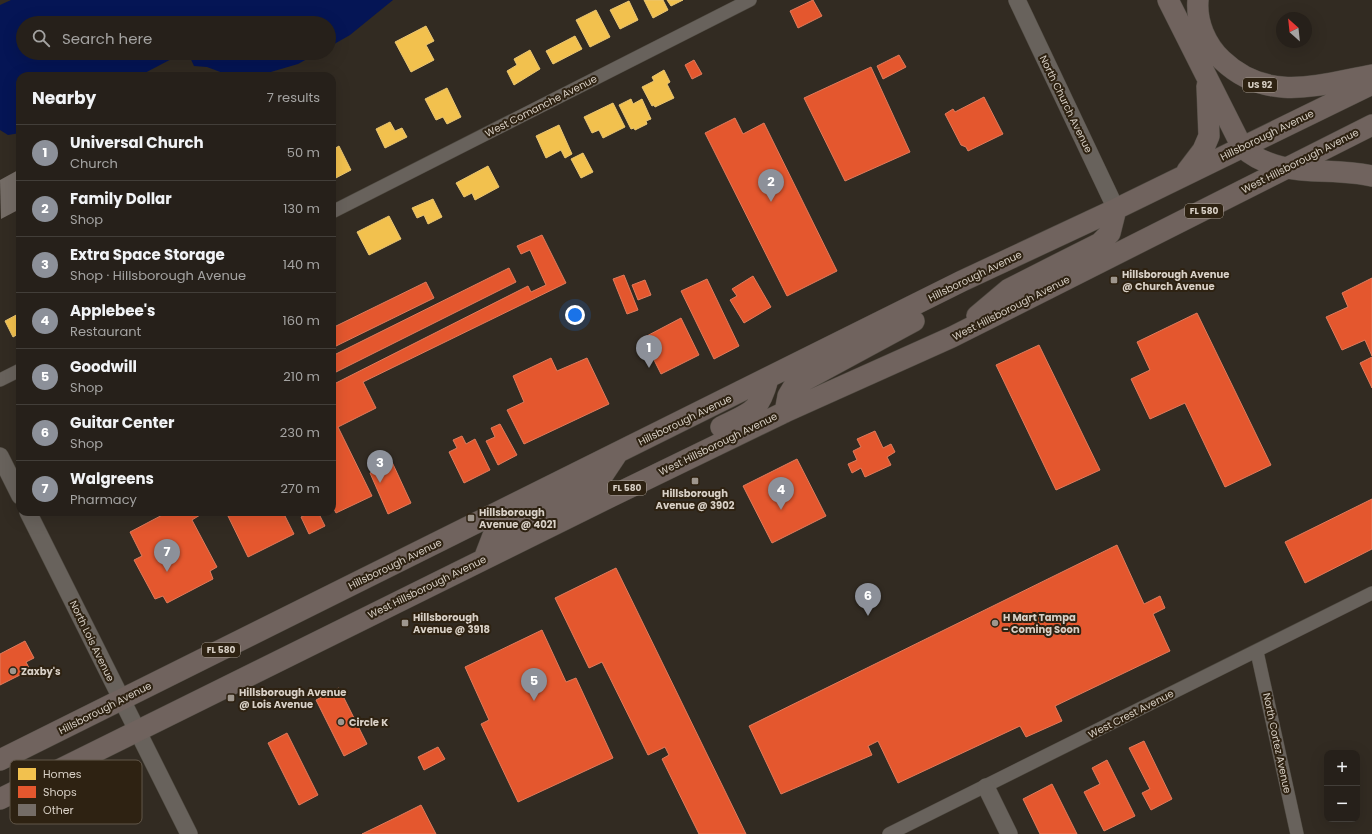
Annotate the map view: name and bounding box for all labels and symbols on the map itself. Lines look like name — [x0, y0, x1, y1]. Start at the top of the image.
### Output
north arrow — [1276, 12, 1312, 48]
street label: North Church Avenue — [1036, 53, 1096, 155]
street label: West Comanche Avenue — [482, 71, 600, 141]
road number: US 92 — [1243, 78, 1277, 92]
street label: Hillsborough Avenue — [1218, 106, 1316, 164]
street label: West Hillsborough Avenue — [1239, 125, 1361, 197]
pin: 2 — [758, 169, 784, 202]
road number: FL 580 — [1185, 204, 1223, 218]
street label: Hillsborough Avenue — [926, 247, 1024, 305]
place label: Hillsborough Avenue @ Church Avenue — [1122, 267, 1229, 294]
street label: West Hillsborough Avenue — [950, 272, 1072, 344]
marker: Hillsborough Avenue @ Church Avenue — [1109, 275, 1119, 285]
your location — [565, 305, 585, 325]
pin: 1 — [636, 335, 662, 368]
street label: Hillsborough Avenue — [636, 391, 734, 449]
street label: West Hillsborough Avenue — [656, 409, 780, 479]
pin: 3 — [367, 450, 393, 483]
marker: Hillsborough Avenue @ 3902 — [690, 476, 700, 486]
pin: 4 — [768, 477, 794, 510]
road number: FL 580 — [608, 481, 646, 495]
place label: Hillsborough Avenue @ 3902 — [656, 486, 735, 513]
place label: Hillsborough Avenue @ 4021 — [479, 505, 556, 532]
marker: Hillsborough Avenue @ 4021 — [466, 513, 476, 523]
street label: Hillsborough Avenue — [346, 535, 444, 593]
pin: 7 — [154, 539, 180, 572]
street label: West Hillsborough Avenue — [365, 552, 489, 622]
pin: 6 — [855, 583, 881, 616]
street label: North Lois Avenue — [66, 598, 118, 684]
place label: Hillsborough Avenue @ 3918 — [413, 610, 490, 637]
place label: H Mart Tampa - Coming Soon — [1003, 610, 1080, 637]
marker: Hillsborough Avenue @ 3918 — [400, 618, 410, 628]
marker: H Mart Tampa - Coming Soon — [990, 618, 1000, 628]
road number: FL 580 — [202, 643, 240, 657]
place label: Zaxby's — [21, 664, 61, 679]
marker: Zaxby's — [8, 666, 18, 676]
pin: 5 — [521, 668, 547, 701]
street label: Hillsborough Avenue — [56, 678, 154, 738]
place label: Hillsborough Avenue @ Lois Avenue — [239, 685, 346, 712]
street label: West Crest Avenue — [1086, 686, 1176, 742]
street label: North Cortez Avenue — [1259, 691, 1295, 795]
marker: Hillsborough Avenue @ Lois Avenue — [226, 693, 236, 703]
place label: Circle K — [349, 715, 388, 730]
marker: Circle K — [336, 717, 346, 727]
legend — [10, 760, 142, 824]
text: Homes — [43, 766, 82, 782]
text: Shops — [43, 784, 77, 800]
text: Other — [43, 802, 74, 818]

